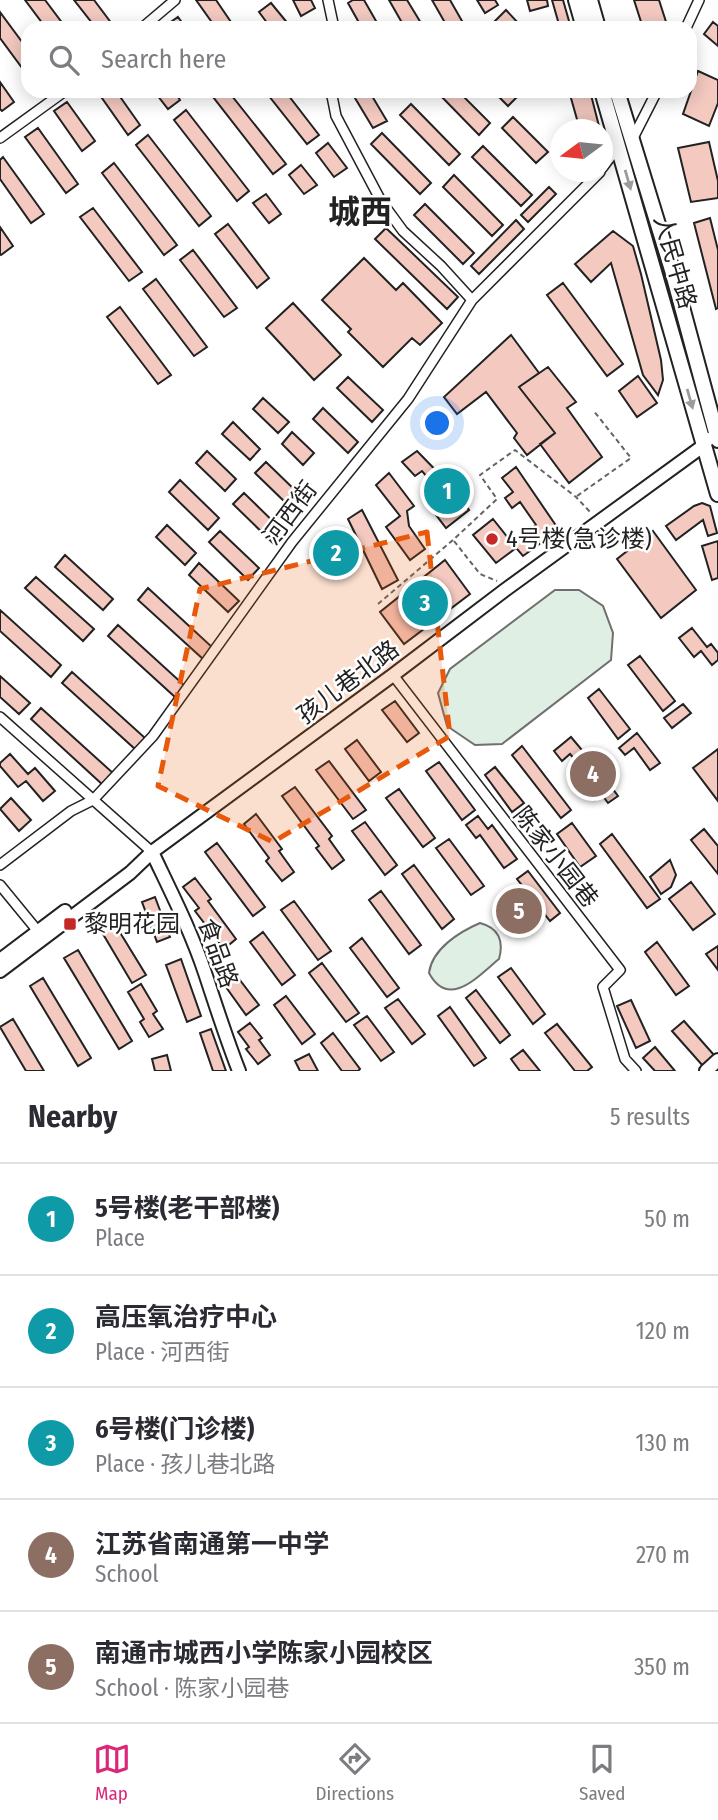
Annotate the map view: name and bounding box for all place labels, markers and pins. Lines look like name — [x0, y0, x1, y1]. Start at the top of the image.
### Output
pin: 1 — [424, 465, 470, 517]
place label: 4号楼(急诊楼) — [506, 525, 652, 553]
pin: 2 — [313, 527, 359, 579]
marker: 4号楼(急诊楼) — [484, 531, 500, 547]
pin: 3 — [402, 577, 448, 629]
pin: 4 — [570, 748, 616, 800]
pin: 5 — [496, 885, 542, 937]
place label: 黎明花园 — [84, 910, 180, 938]
marker: 黎明花园 — [62, 916, 78, 932]

